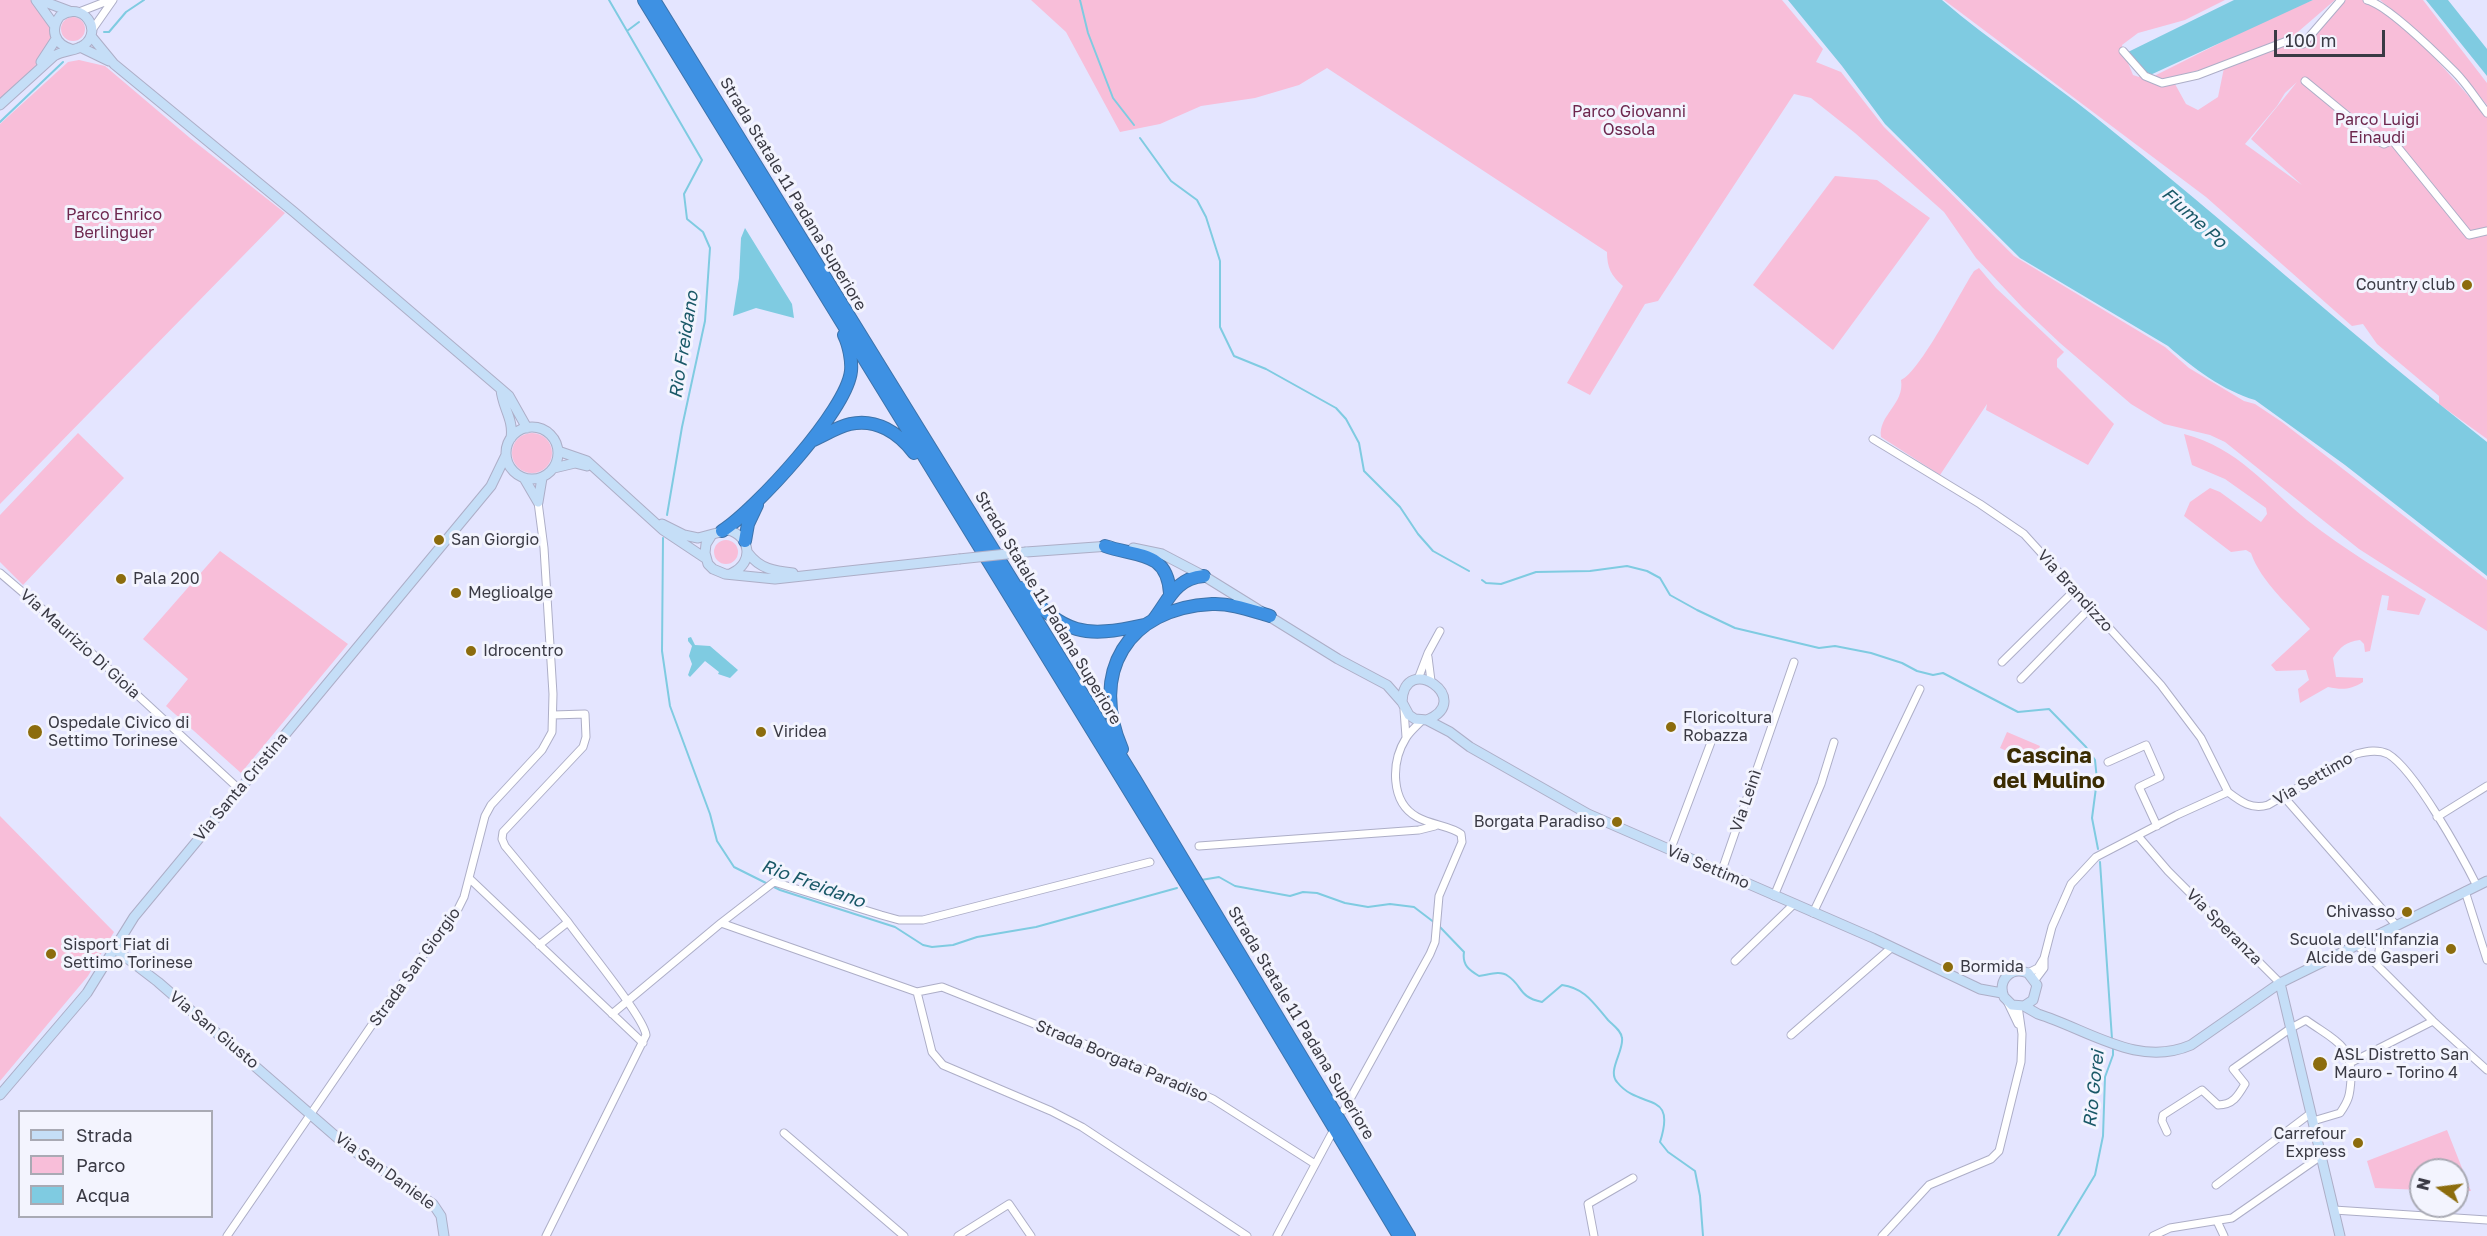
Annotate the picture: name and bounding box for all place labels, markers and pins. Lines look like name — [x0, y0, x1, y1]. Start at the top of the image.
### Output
place label: Country club — [2356, 275, 2455, 295]
marker: Country club — [2460, 278, 2474, 292]
place label: San Giorgio — [451, 530, 539, 550]
marker: San Giorgio — [432, 533, 446, 547]
place label: Pala 200 — [133, 569, 200, 589]
marker: Pala 200 — [114, 572, 128, 586]
place label: Meglioalge — [468, 583, 553, 603]
marker: Meglioalge — [449, 586, 463, 600]
place label: Idrocentro — [483, 641, 563, 661]
marker: Idrocentro — [464, 644, 478, 658]
place label: Floricoltura Robazza — [1683, 708, 1772, 746]
place label: Ospedale Civico di Settimo Torinese — [48, 713, 189, 751]
marker: Floricoltura Robazza — [1664, 720, 1678, 734]
place label: Viridea — [773, 722, 827, 742]
marker: Ospedale Civico di Settimo Torinese — [26, 723, 44, 741]
marker: Viridea — [754, 725, 768, 739]
place label: Borgata Paradiso — [1474, 812, 1605, 832]
marker: Borgata Paradiso — [1610, 815, 1624, 829]
place label: Chivasso — [2326, 902, 2395, 922]
marker: Chivasso — [2400, 905, 2414, 919]
place label: Scuola dell'Infanzia Alcide de Gasperi — [2290, 930, 2439, 968]
place label: Sisport Fiat di Settimo Torinese — [63, 935, 193, 973]
marker: Scuola dell'Infanzia Alcide de Gasperi — [2444, 942, 2458, 956]
marker: Sisport Fiat di Settimo Torinese — [44, 947, 58, 961]
place label: Bormida — [1960, 957, 2024, 977]
marker: Bormida — [1941, 960, 1955, 974]
place label: ASL Distretto San Mauro - Torino 4 — [2334, 1045, 2469, 1083]
marker: ASL Distretto San Mauro - Torino 4 — [2311, 1055, 2329, 1073]
place label: Carrefour Express — [2273, 1124, 2346, 1162]
marker: Carrefour Express — [2351, 1136, 2365, 1150]

